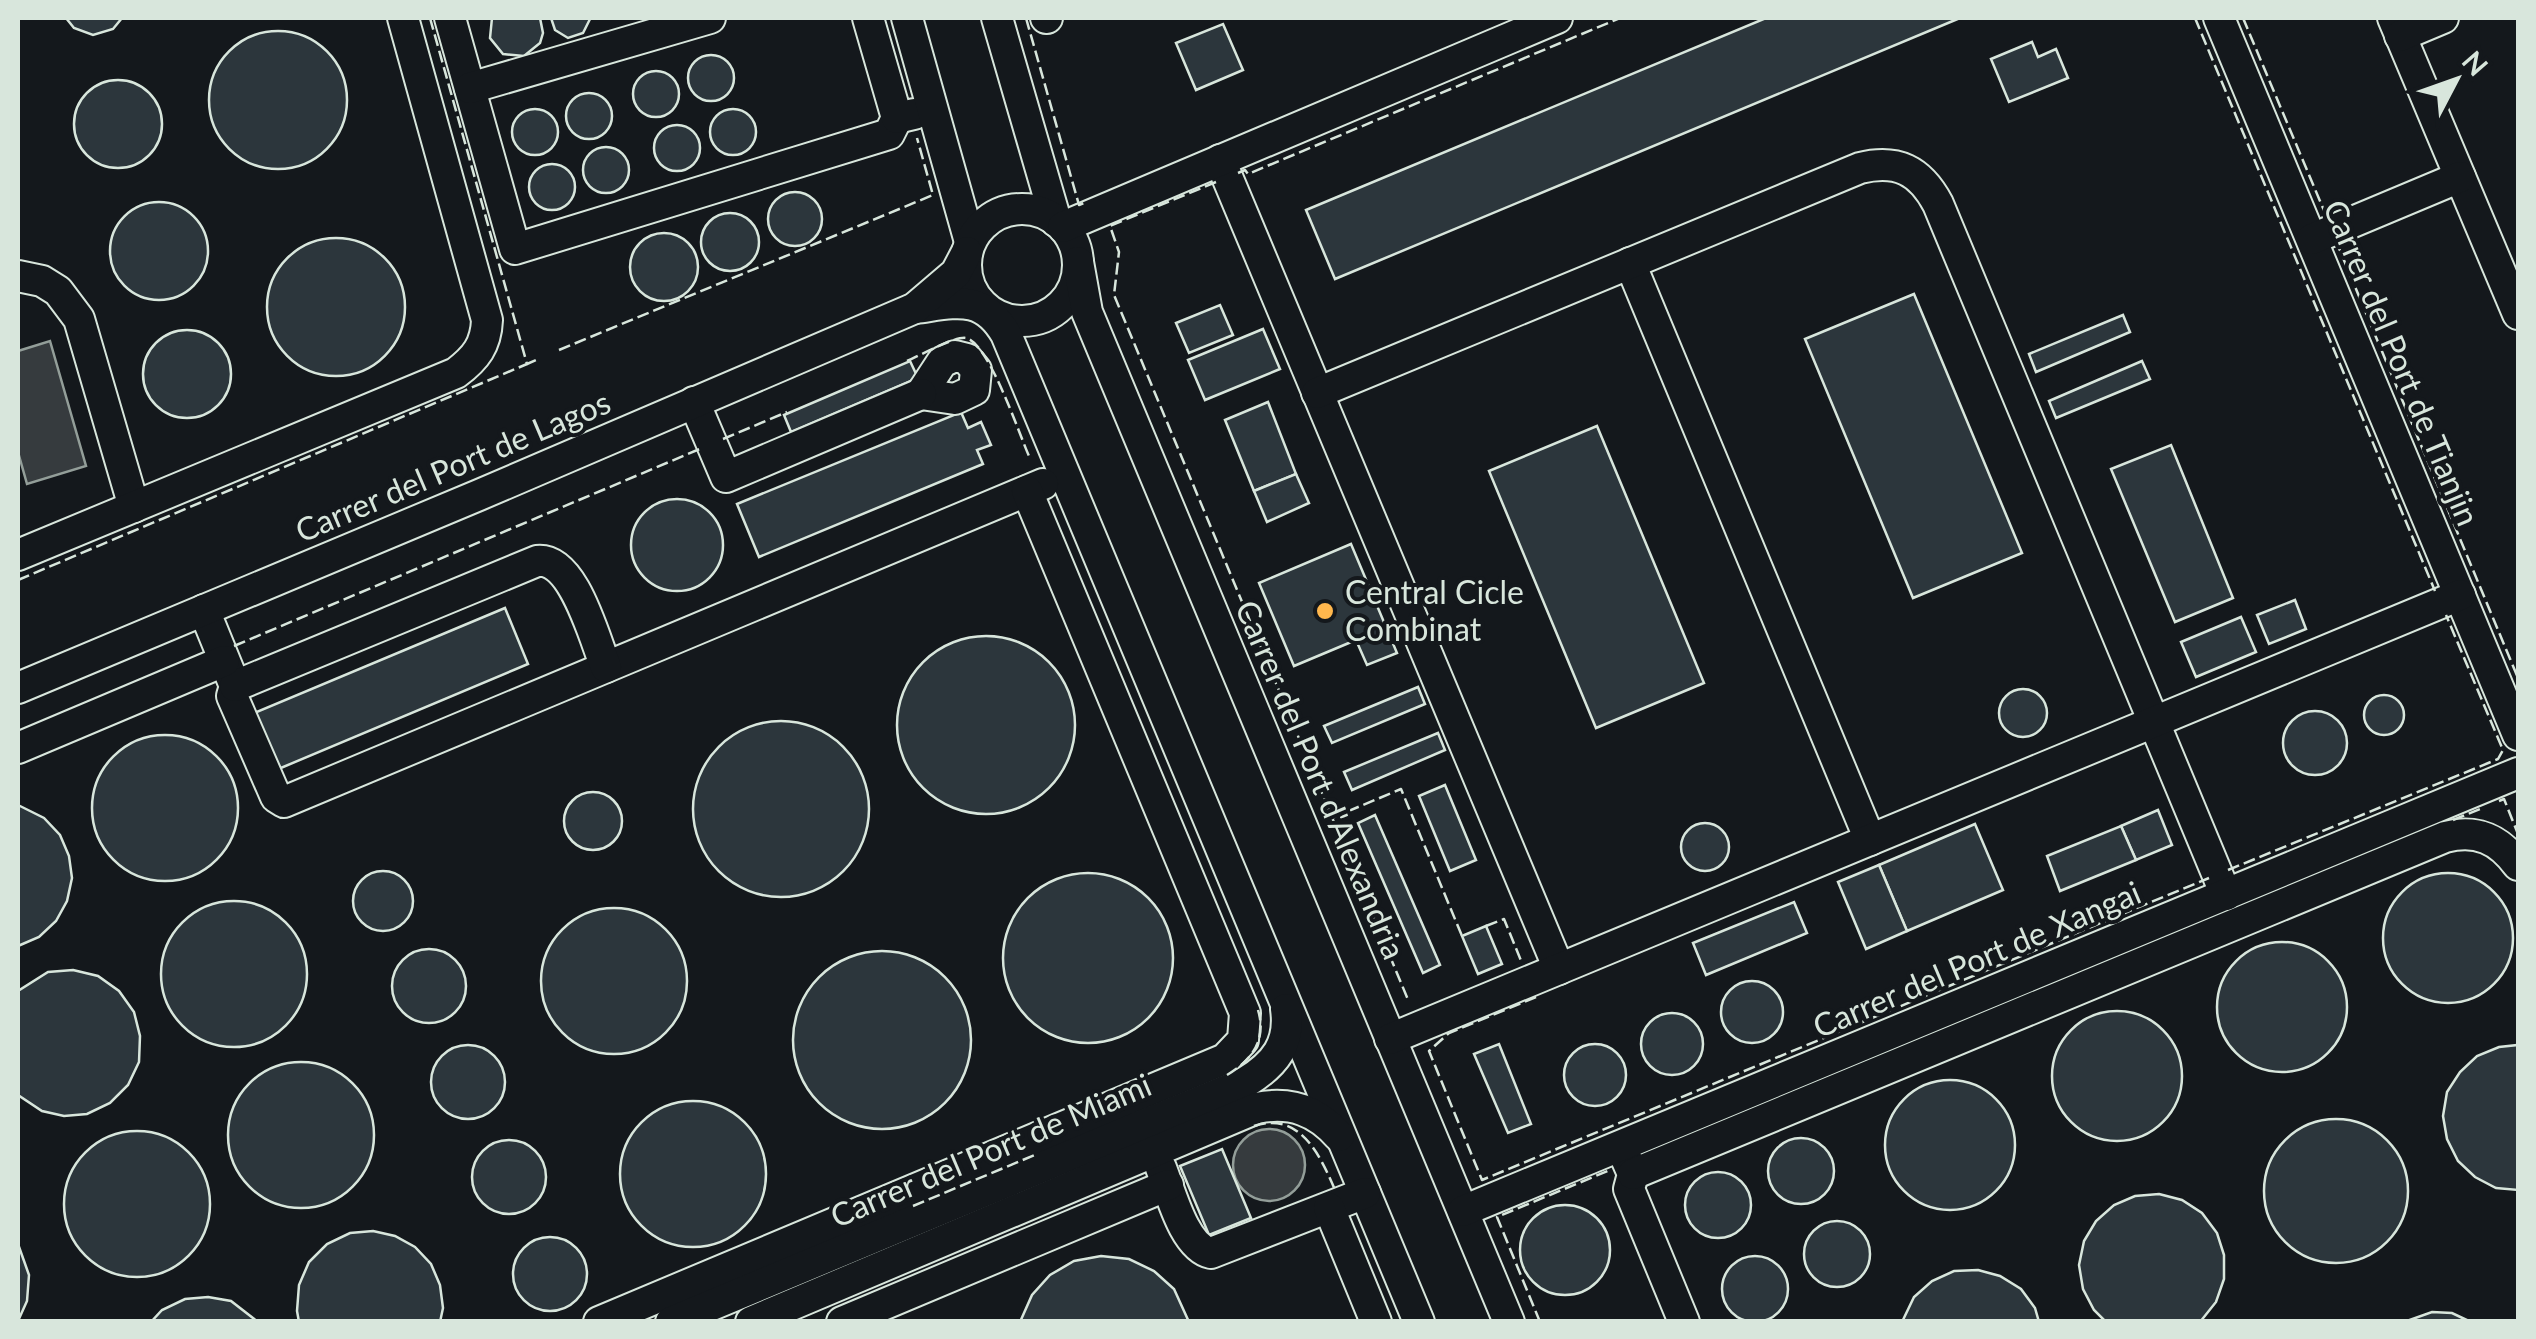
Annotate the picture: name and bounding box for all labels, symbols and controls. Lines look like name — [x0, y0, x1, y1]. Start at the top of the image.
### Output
north arrow — [2406, 30, 2506, 130]
text: N — [2456, 44, 2496, 82]
street label: Carrer del Port de Tianjin — [2316, 194, 2489, 531]
street label: Carrer del Port de Lagos — [289, 382, 616, 550]
place label: Central Cicle Combinat — [1345, 572, 1524, 648]
street label: Carrer del Port d'Alexandria — [1228, 594, 1415, 965]
marker: Central Cicle Combinat — [1314, 600, 1336, 622]
street label: Carrer del Port de Xangai — [1807, 872, 2146, 1045]
street label: Carrer del Port de Miami — [824, 1064, 1157, 1235]

